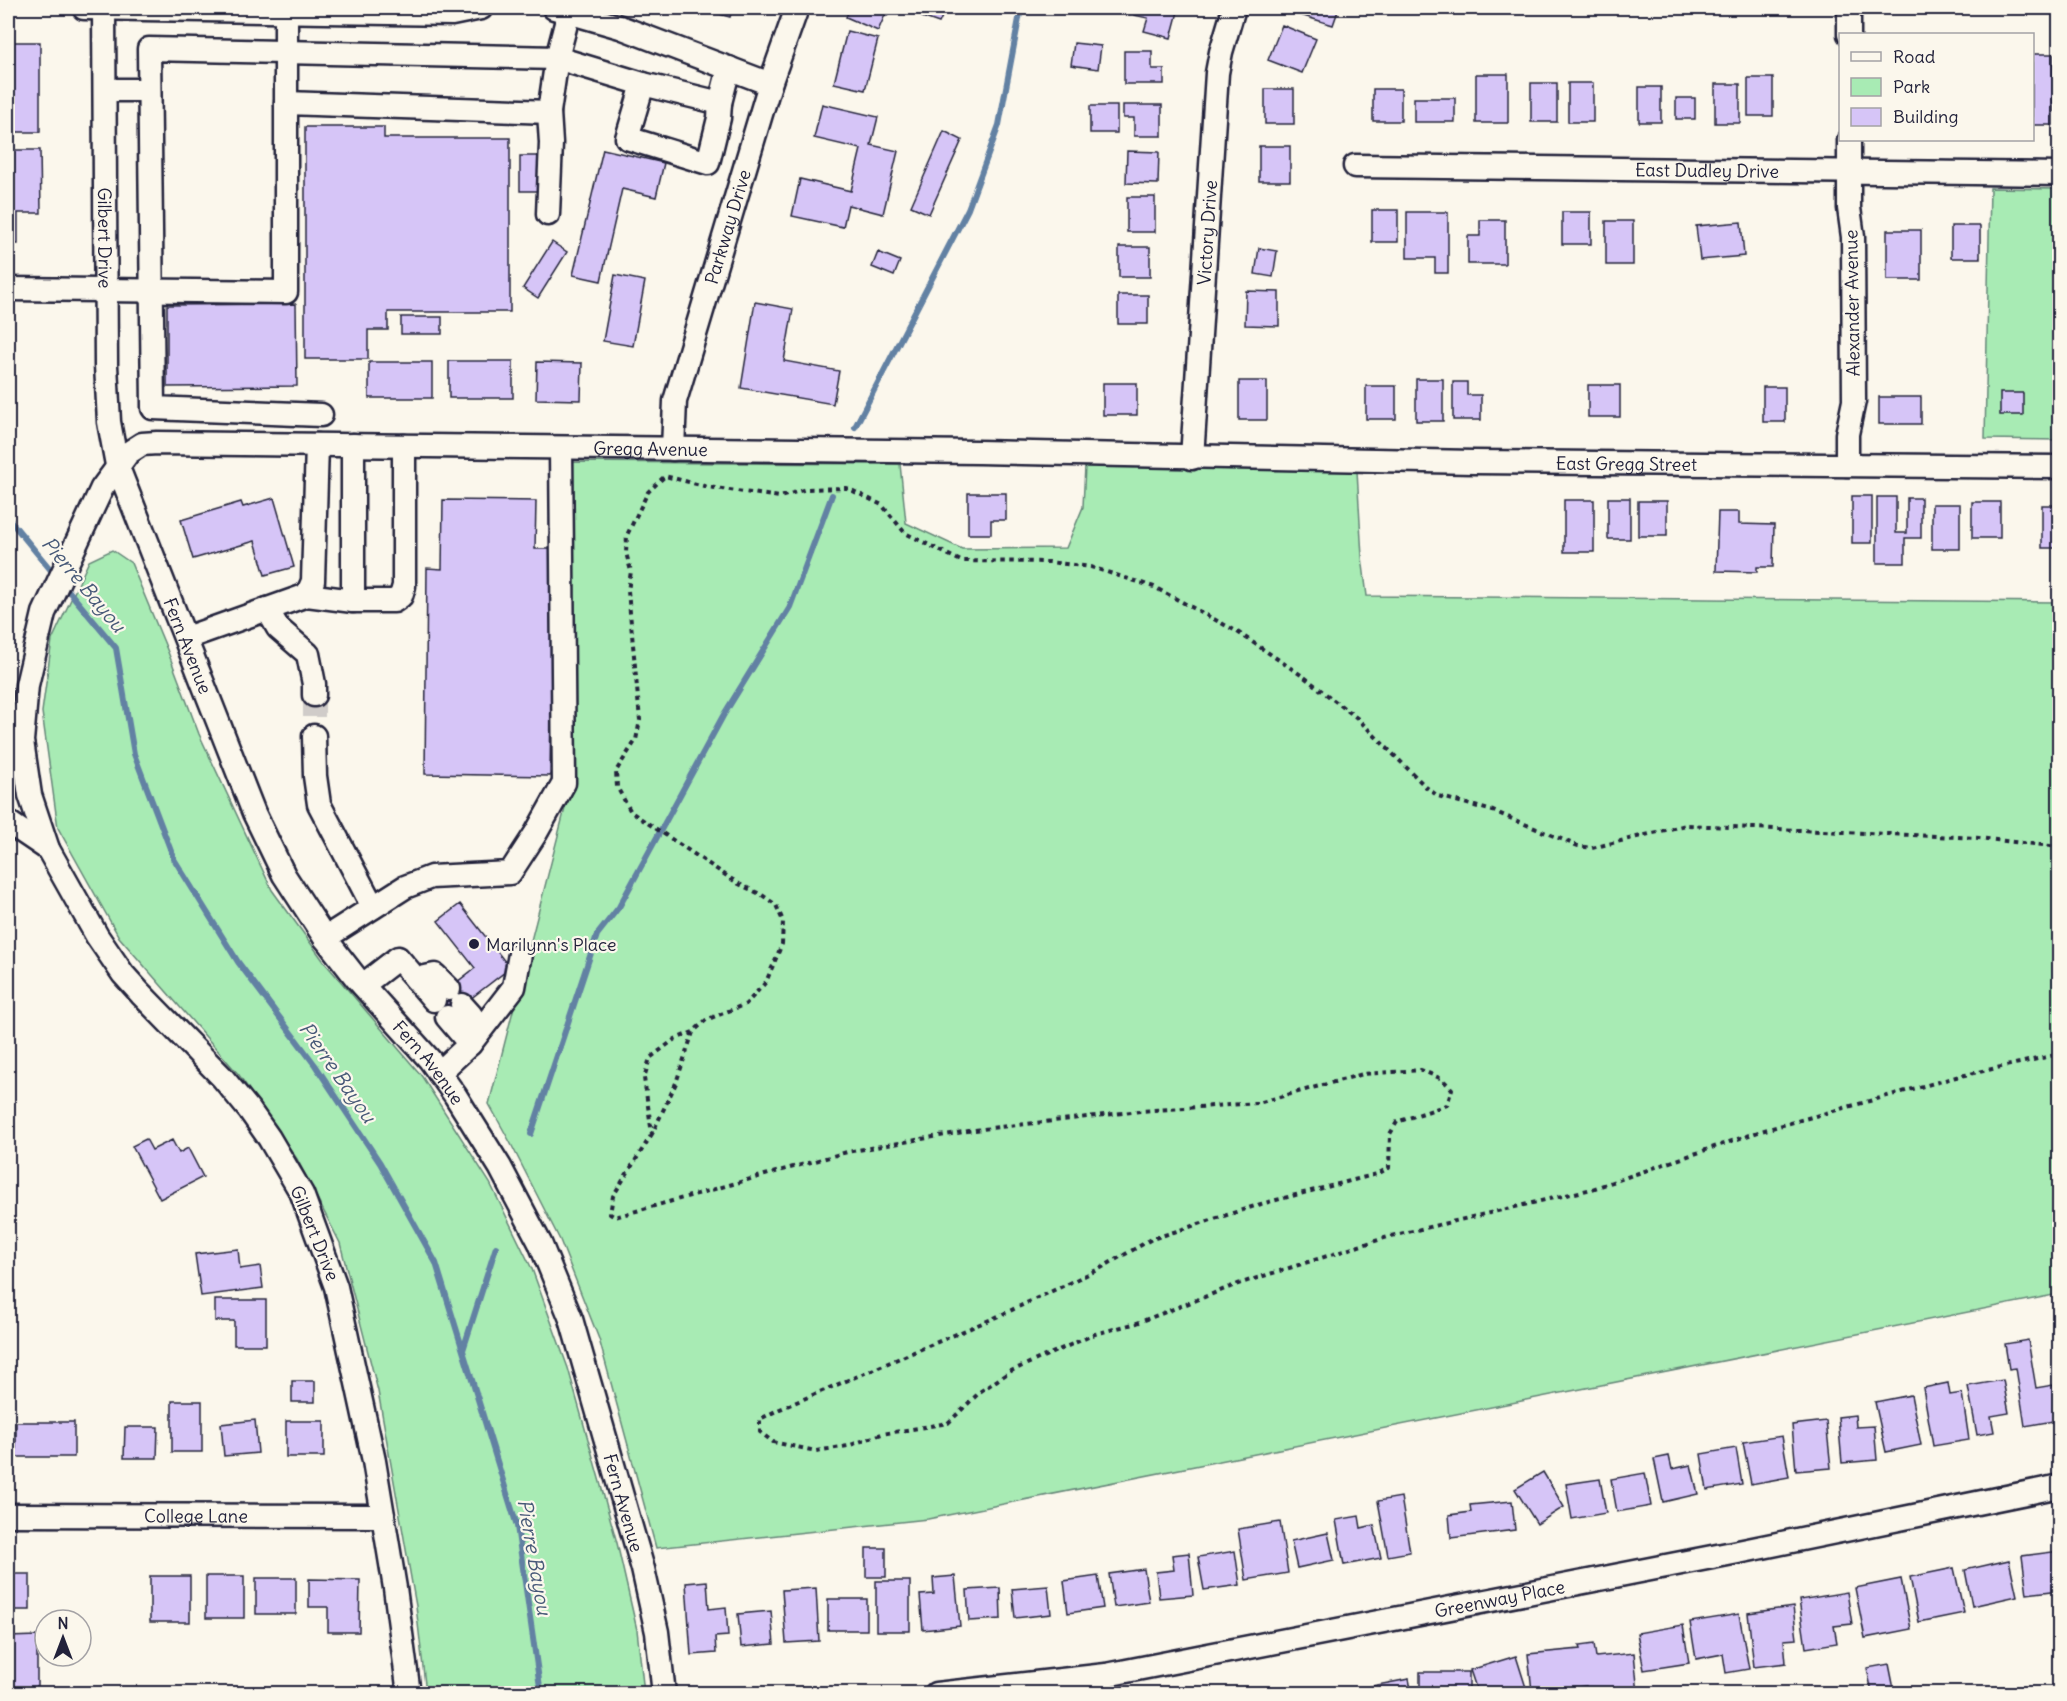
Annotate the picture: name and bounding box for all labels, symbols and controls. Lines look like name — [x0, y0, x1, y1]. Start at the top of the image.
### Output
legend — [1839, 33, 2034, 141]
text: Road — [1893, 45, 1936, 68]
text: Park — [1893, 75, 1930, 98]
text: Building — [1893, 105, 1958, 128]
street label: East Dudley Drive — [1635, 158, 1779, 182]
street label: Parkway Drive — [699, 167, 755, 287]
street label: Victory Drive — [1192, 179, 1222, 286]
street label: Gilbert Drive — [94, 187, 117, 289]
street label: Alexander Avenue — [1839, 229, 1865, 377]
street label: Gregg Avenue — [593, 436, 708, 461]
street label: East Gregg Street — [1556, 451, 1697, 475]
water label: Pierre Bayou — [37, 531, 132, 638]
street label: Fern Avenue — [159, 594, 217, 697]
place label: Marilynn's Place — [486, 933, 616, 956]
marker: Marilynn's Place — [467, 937, 481, 951]
street label: Fern Avenue — [388, 1015, 469, 1109]
water label: Pierre Bayou — [294, 1017, 383, 1128]
street label: Gilbert Drive — [285, 1182, 345, 1284]
street label: Fern Avenue — [599, 1451, 649, 1555]
water label: Pierre Bayou — [513, 1497, 558, 1618]
street label: College Lane — [144, 1504, 248, 1527]
street label: Greenway Place — [1433, 1574, 1567, 1622]
north arrow — [33, 1608, 93, 1668]
text: N — [57, 1613, 69, 1633]

